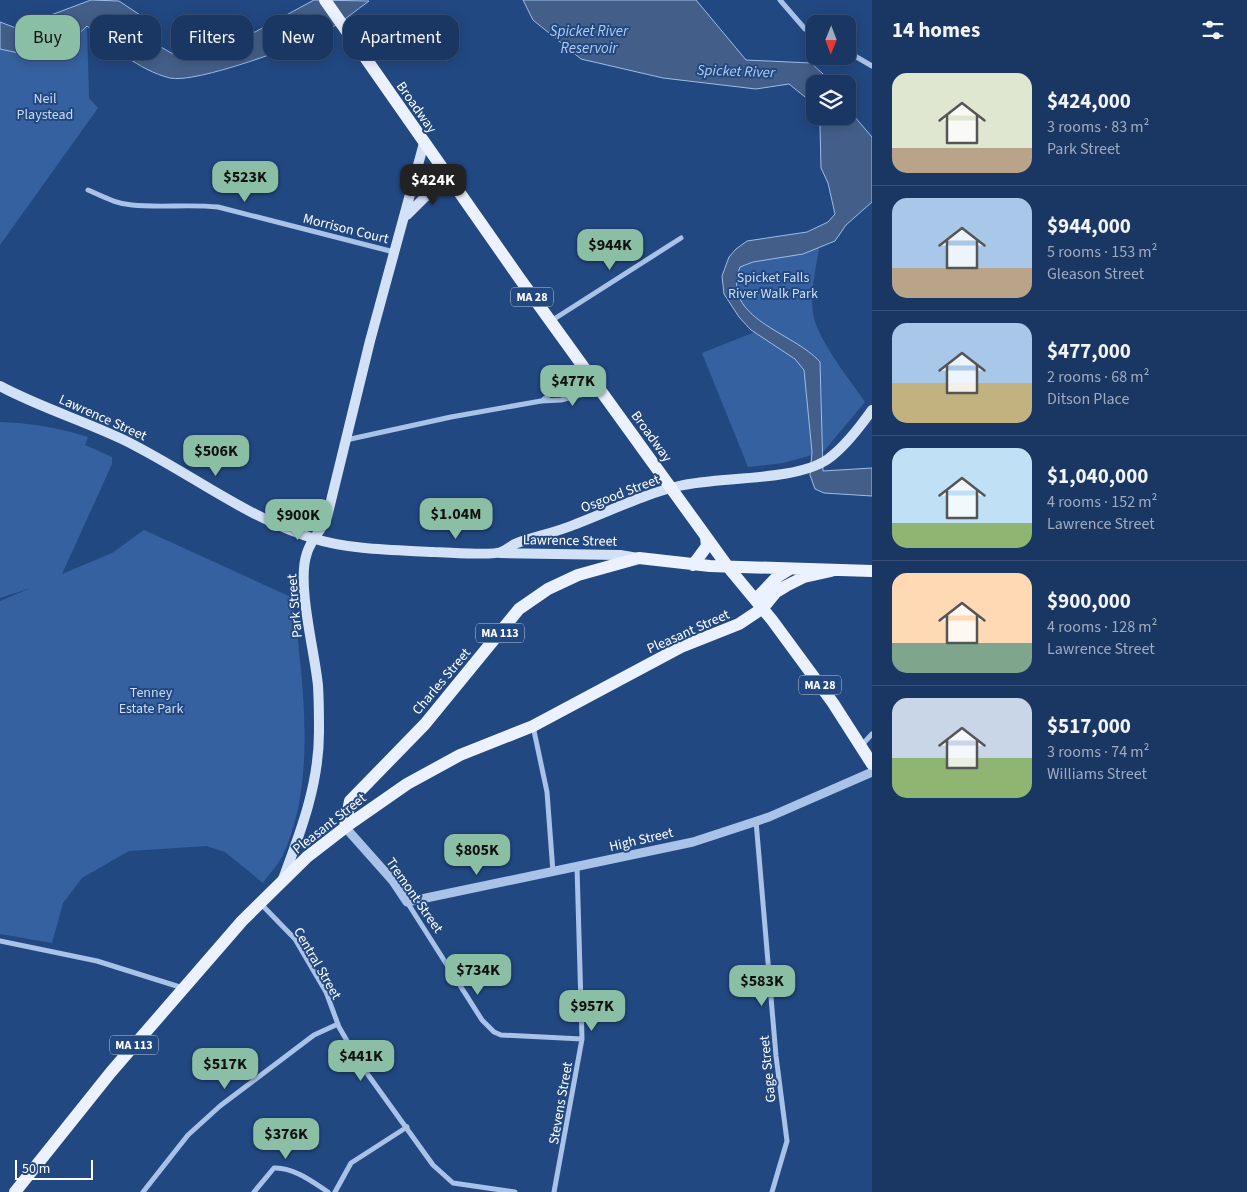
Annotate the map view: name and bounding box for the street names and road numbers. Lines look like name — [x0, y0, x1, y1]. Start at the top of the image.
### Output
street label: Broadway — [391, 78, 441, 138]
street label: Morrison Court — [301, 209, 391, 249]
road number: MA 28 — [511, 288, 553, 306]
street label: Lawrence Street — [56, 390, 150, 446]
street label: Broadway — [626, 407, 677, 467]
street label: Osgood Street — [578, 470, 663, 518]
street label: Lawrence Street — [523, 530, 617, 552]
street label: Park Street — [282, 573, 308, 639]
street label: Pleasant Street — [644, 605, 733, 659]
road number: MA 113 — [476, 624, 524, 642]
street label: Charles Street — [408, 644, 476, 719]
road number: MA 28 — [799, 676, 841, 694]
street label: Pleasant Street — [289, 789, 371, 859]
street label: High Street — [607, 823, 675, 857]
street label: Tremont Street — [381, 854, 448, 938]
street label: Central Street — [288, 924, 346, 1004]
street label: Gage Street — [755, 1034, 781, 1103]
road number: MA 113 — [110, 1036, 158, 1054]
street label: Stevens Street — [544, 1060, 578, 1146]

